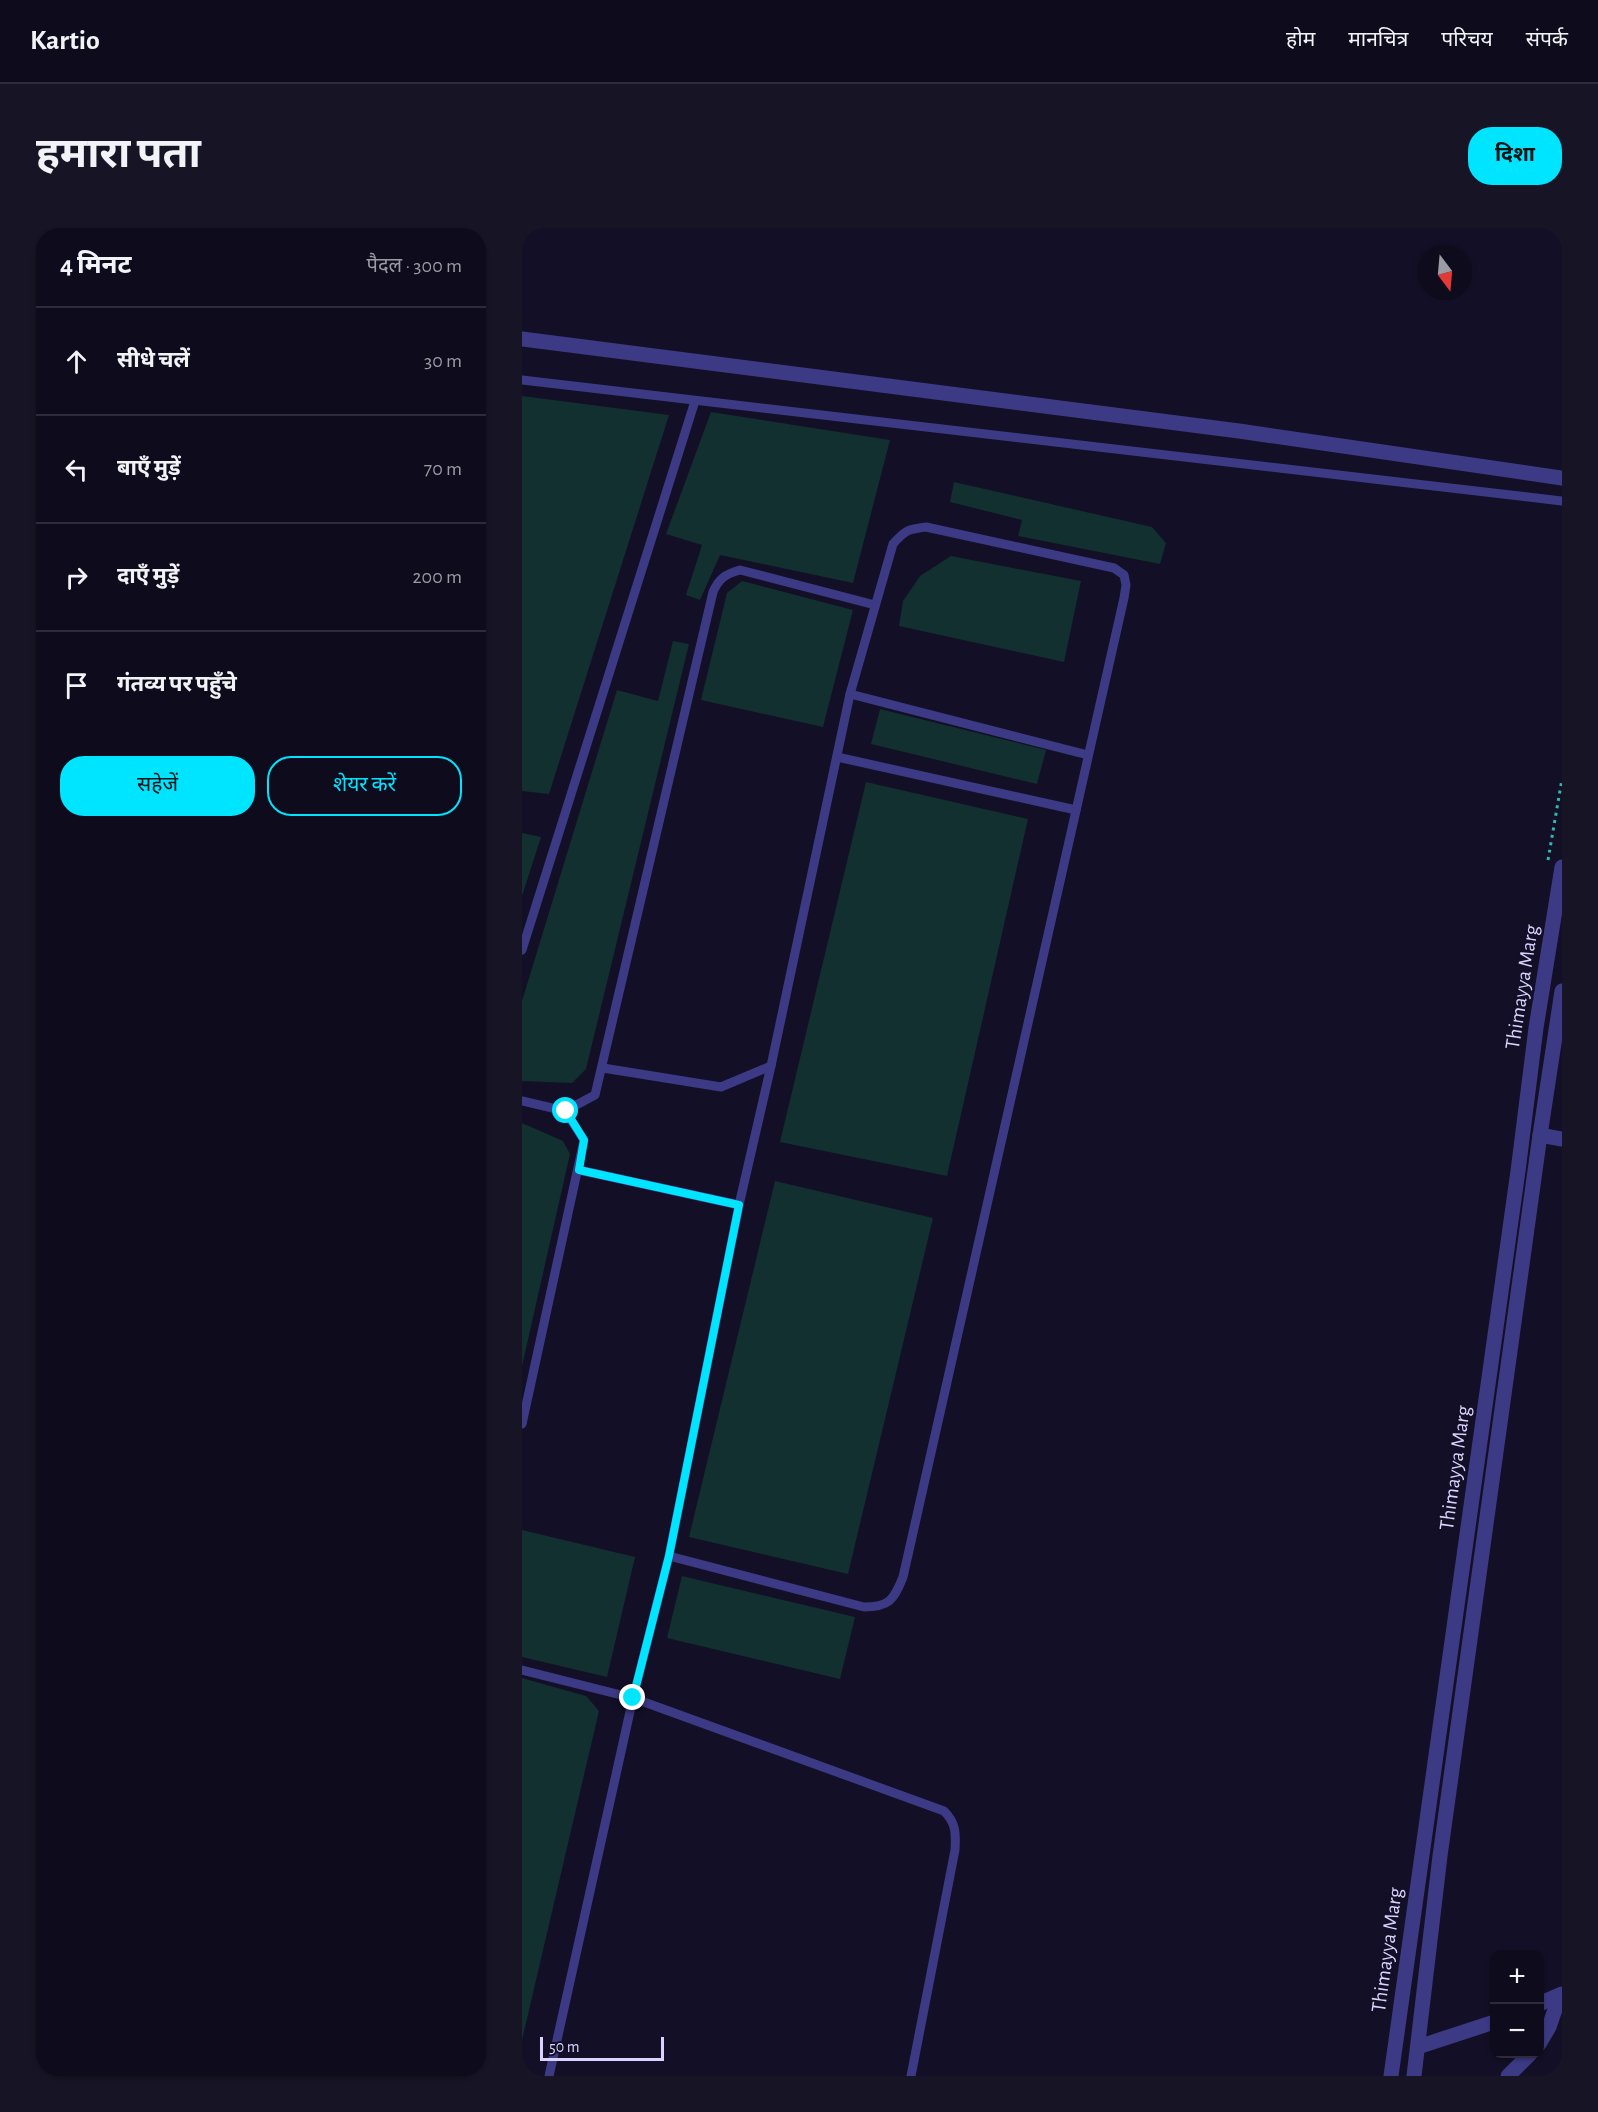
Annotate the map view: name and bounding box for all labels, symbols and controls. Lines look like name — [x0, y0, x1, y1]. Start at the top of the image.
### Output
text: Kartio — [30, 27, 100, 55]
text: होम — [1286, 29, 1315, 50]
text: मानचित्र — [1348, 29, 1408, 50]
text: परिचय — [1441, 29, 1493, 50]
text: संपर्क — [1526, 29, 1568, 50]
button: दिशा — [1468, 127, 1562, 185]
text: हमारा पता — [36, 133, 201, 175]
north arrow — [1418, 246, 1472, 300]
text: 4 मिनट — [60, 252, 132, 278]
text: पैदल · 300 m — [367, 256, 462, 276]
icon: ahead — [60, 345, 93, 378]
text: सीधे चलें — [117, 349, 190, 371]
text: 30 m — [424, 351, 462, 371]
icon: left — [60, 453, 93, 486]
text: बाएँ मुड़ें — [117, 457, 181, 479]
text: 70 m — [424, 459, 462, 479]
icon: right — [60, 561, 93, 594]
text: दाएँ मुड़ें — [117, 565, 179, 587]
text: 200 m — [412, 567, 462, 587]
icon: arrive — [60, 669, 93, 702]
text: गंतव्य पर पहुँचे — [117, 673, 237, 695]
button: सहेजें — [60, 756, 255, 816]
button: शेयर करें — [267, 756, 462, 816]
street label: Thimayya Marg — [1502, 922, 1542, 1051]
route start — [552, 1097, 578, 1123]
street label: Thimayya Marg — [1436, 1403, 1474, 1532]
route end — [619, 1684, 645, 1710]
street label: Thimayya Marg — [1368, 1885, 1406, 2014]
map controls — [1490, 1950, 1544, 2058]
button: + — [1490, 1950, 1544, 2004]
button: − — [1490, 2004, 1544, 2058]
scale bar — [540, 2034, 664, 2062]
text: 50 m — [549, 2039, 580, 2055]

